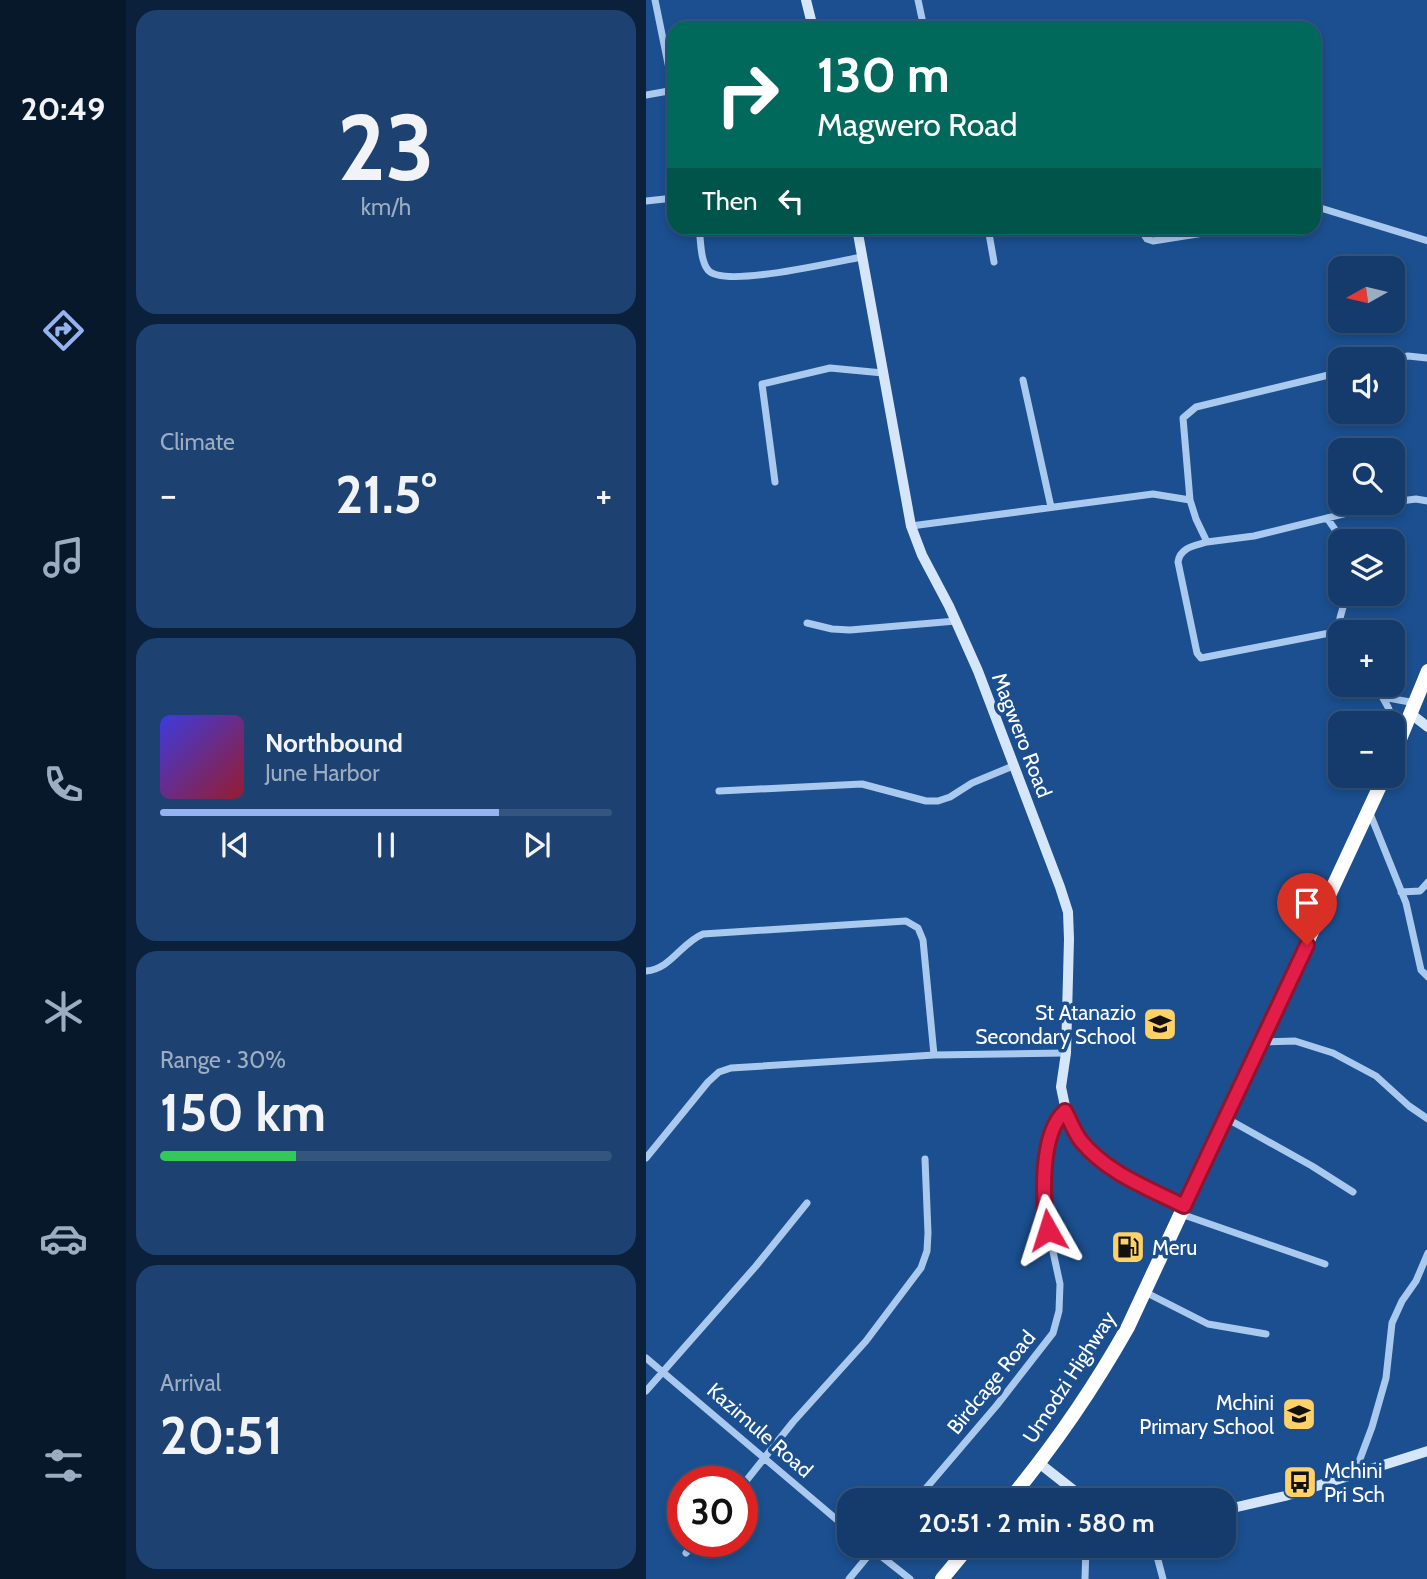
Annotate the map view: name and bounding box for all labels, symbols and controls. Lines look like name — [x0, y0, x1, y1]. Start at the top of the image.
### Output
text: 130 m — [817, 45, 950, 104]
icon: right — [702, 49, 793, 140]
text: 20:49 — [21, 89, 105, 128]
text: 23 — [337, 92, 435, 203]
text: Magwero Road — [817, 105, 1017, 144]
icon: left — [772, 182, 810, 220]
text: Then — [702, 185, 758, 217]
text: km/h — [361, 193, 411, 221]
north arrow — [1328, 256, 1406, 332]
map controls — [1328, 256, 1405, 788]
icon: directions — [39, 306, 88, 355]
button: sound — [1328, 347, 1405, 424]
text: Climate — [160, 428, 235, 456]
button: search — [1328, 438, 1405, 515]
text: 21.5° — [335, 463, 437, 526]
text: − — [160, 471, 177, 518]
text: + — [595, 471, 612, 518]
button: layers — [1328, 529, 1405, 606]
icon: music — [39, 533, 88, 582]
button: + — [1328, 620, 1405, 697]
street label: Magwero Road — [987, 669, 1057, 801]
button: − — [1328, 711, 1405, 788]
text: Northbound — [265, 727, 403, 759]
text: June Harbor — [265, 759, 379, 787]
icon: phone — [39, 760, 88, 809]
icon: previous — [216, 826, 254, 864]
icon: pause — [367, 826, 405, 864]
icon: next — [518, 826, 556, 864]
pin — [1277, 873, 1337, 945]
icon: arrive — [1288, 884, 1326, 922]
icon: climate — [39, 987, 88, 1036]
place label: St Atanazio Secondary School — [975, 1000, 1136, 1049]
school or university icon: St Atanazio Secondary School — [1141, 1005, 1179, 1043]
text: Range · 30% — [160, 1046, 286, 1074]
text: 150 km — [160, 1081, 326, 1144]
position arrow — [1011, 1193, 1085, 1267]
icon: car — [39, 1214, 88, 1263]
fuel station icon: Meru — [1109, 1228, 1147, 1266]
place label: Meru — [1152, 1235, 1197, 1260]
street label: Umodzi Highway — [1017, 1306, 1121, 1447]
street label: Birdcage Road — [942, 1325, 1040, 1439]
text: Arrival — [160, 1369, 221, 1397]
street label: Kazimule Road — [702, 1377, 818, 1483]
place label: Mchini Primary School — [1139, 1390, 1274, 1439]
school or university icon: Mchini Primary School — [1280, 1395, 1318, 1433]
text: 20:51 — [160, 1404, 283, 1467]
icon: filters — [39, 1441, 88, 1490]
place label: Mchini Pri Sch — [1324, 1458, 1385, 1507]
bus stop icon: Mchini Pri Sch — [1281, 1463, 1319, 1501]
speed limit sign: 30 — [667, 1466, 758, 1557]
text: 20:51 · 2 min · 580 m — [918, 1507, 1155, 1539]

